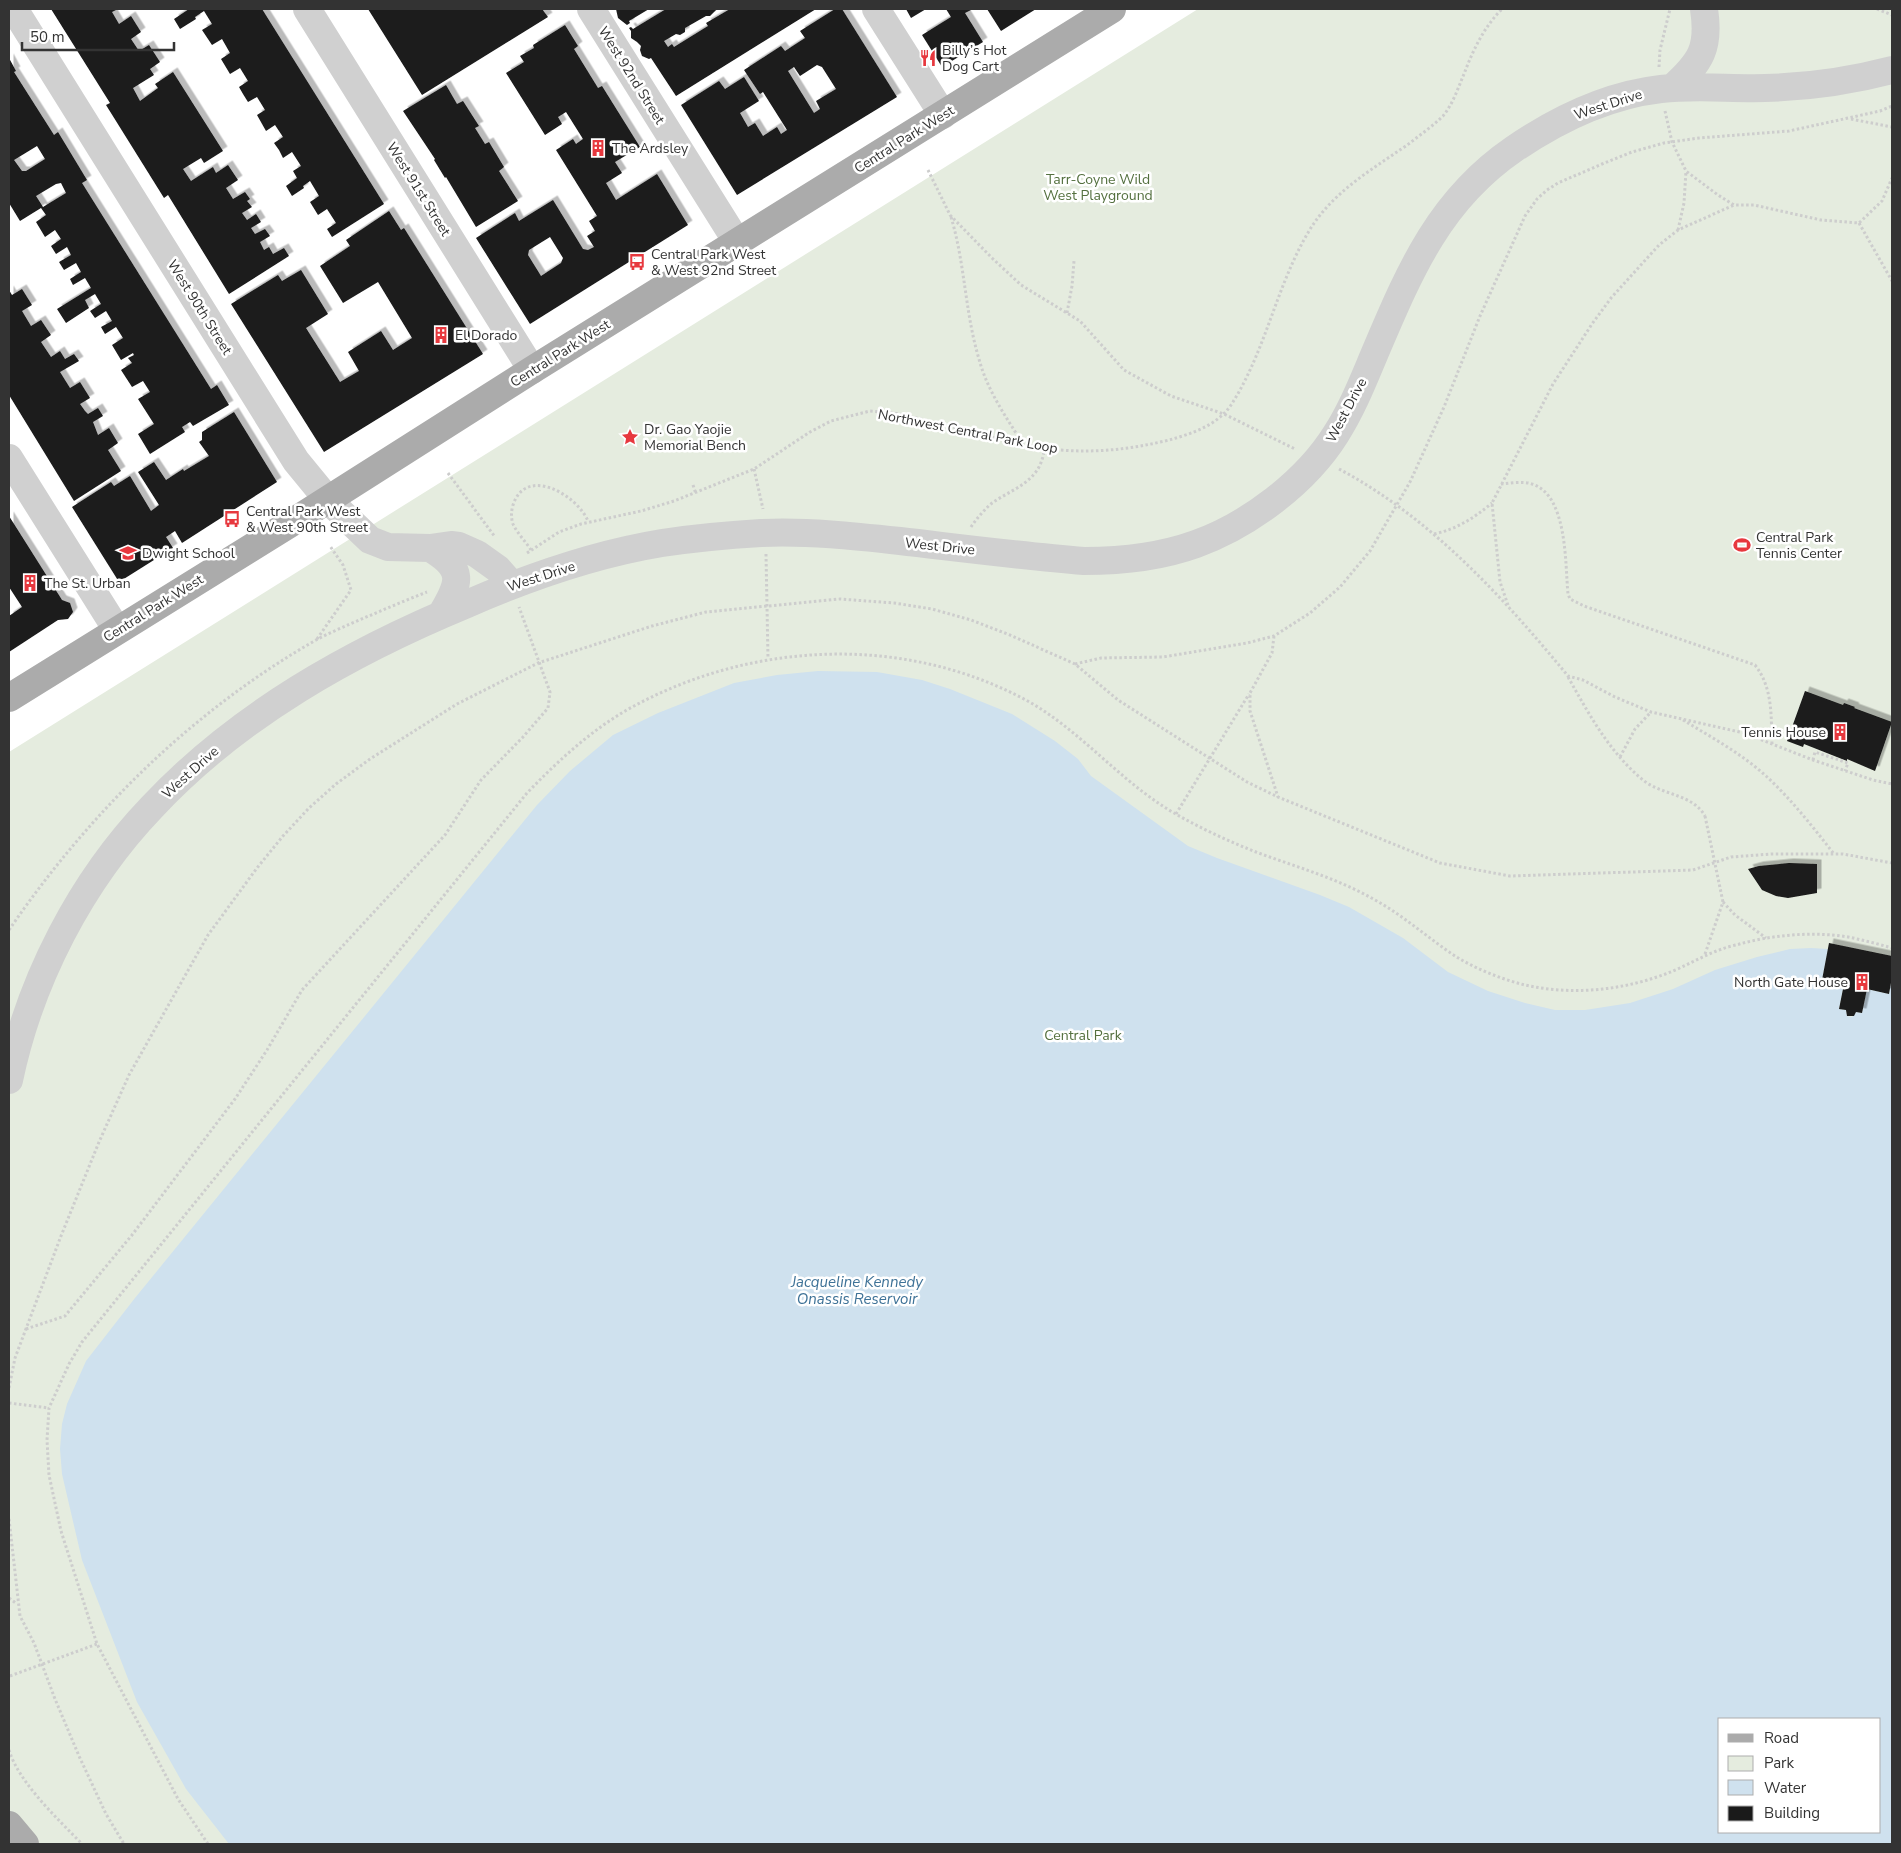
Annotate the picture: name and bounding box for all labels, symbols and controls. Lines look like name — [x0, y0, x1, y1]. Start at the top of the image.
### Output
scale bar — [22, 20, 175, 52]
street label: West 92nd Street — [594, 23, 669, 128]
text: 50 m — [30, 27, 65, 47]
place label: Billy’s Hot Dog Cart — [942, 41, 1007, 76]
restaurant icon: Billy’s Hot Dog Cart — [918, 48, 938, 68]
street label: West Drive — [1572, 85, 1645, 124]
street label: Central Park West — [851, 101, 958, 178]
building icon: The Ardsley — [588, 138, 608, 158]
street label: West 91st Street — [382, 139, 455, 240]
place label: The Ardsley — [612, 139, 689, 158]
park label: Tarr-Coyne Wild West Playground — [1043, 170, 1153, 205]
place label: Central Park West & West 92nd Street — [651, 245, 776, 280]
bus stop icon: Central Park West & West 92nd Street — [627, 252, 647, 272]
street label: West 90th Street — [163, 256, 236, 358]
street label: Central Park West — [507, 315, 614, 392]
building icon: El Dorado — [431, 325, 451, 345]
place label: El Dorado — [455, 326, 518, 345]
street label: West Drive — [1322, 375, 1371, 446]
street label: Northwest Central Park Loop — [876, 405, 1059, 458]
place label: Dr. Gao Yaojie Memorial Bench — [644, 420, 746, 455]
place icon: Dr. Gao Yaojie Memorial Bench — [620, 427, 640, 447]
place label: Central Park West & West 90th Street — [246, 502, 368, 537]
bus stop icon: Central Park West & West 90th Street — [222, 509, 242, 529]
place label: Central Park Tennis Center — [1756, 528, 1842, 563]
street label: West Drive — [904, 533, 976, 560]
sports icon: Central Park Tennis Center — [1732, 535, 1752, 555]
school or university icon: Dwight School — [118, 543, 138, 563]
place label: Dwight School — [142, 544, 236, 563]
street label: West Drive — [505, 557, 578, 596]
street label: Central Park West — [100, 570, 207, 647]
building icon: The St. Urban — [20, 573, 40, 593]
place label: The St. Urban — [44, 574, 131, 593]
building icon: Tennis House — [1830, 722, 1850, 742]
place label: Tennis House — [1741, 723, 1826, 742]
street label: West Drive — [158, 742, 223, 803]
building icon: North Gate House — [1852, 972, 1872, 992]
place label: North Gate House — [1734, 973, 1848, 992]
park label: Central Park — [1044, 1026, 1123, 1045]
water label: Jacqueline Kennedy Onassis Reservoir — [790, 1272, 924, 1309]
legend — [1718, 1718, 1881, 1833]
text: Road — [1764, 1728, 1799, 1748]
text: Park — [1764, 1753, 1794, 1773]
text: Water — [1764, 1778, 1807, 1798]
text: Building — [1764, 1803, 1820, 1823]

